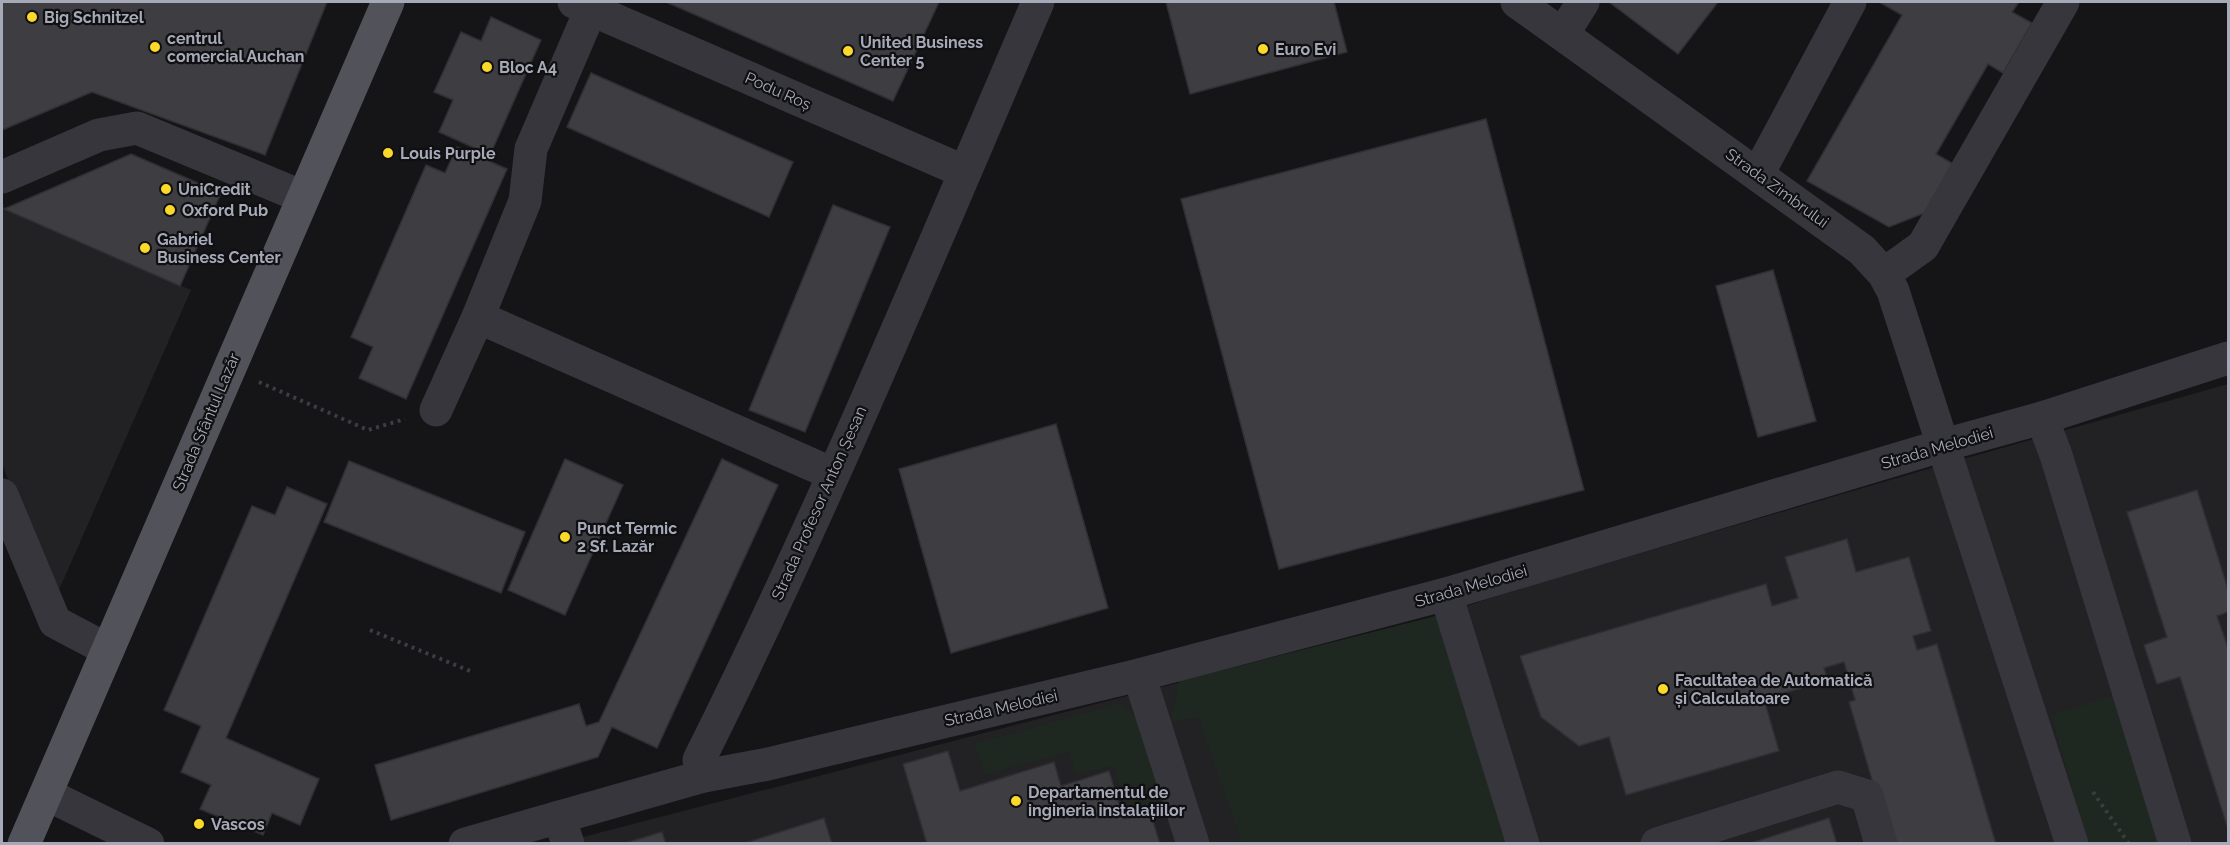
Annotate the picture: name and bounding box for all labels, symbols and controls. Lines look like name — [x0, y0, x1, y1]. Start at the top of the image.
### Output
place label: Big Schnitzel — [44, 8, 145, 27]
marker: Big Schnitzel — [25, 10, 39, 24]
place label: centrul comercial Auchan — [167, 29, 305, 66]
place label: United Business Center 5 — [860, 33, 983, 70]
marker: centrul comercial Auchan — [148, 40, 162, 54]
place label: Euro Evi — [1275, 40, 1336, 59]
marker: Euro Evi — [1256, 42, 1270, 56]
marker: United Business Center 5 — [841, 44, 855, 58]
place label: Bloc A4 — [499, 58, 557, 77]
marker: Bloc A4 — [480, 60, 494, 74]
street label: Podu Roș — [742, 68, 814, 114]
place label: Louis Purple — [400, 144, 496, 163]
street label: Strada Zimbrului — [1722, 144, 1832, 232]
marker: Louis Purple — [381, 146, 395, 160]
place label: UniCredit — [178, 180, 251, 199]
marker: UniCredit — [159, 182, 173, 196]
place label: Oxford Pub — [182, 201, 268, 220]
marker: Oxford Pub — [163, 203, 177, 217]
place label: Gabriel Business Center — [157, 230, 281, 267]
marker: Gabriel Business Center — [138, 241, 152, 255]
street label: Strada Sfântul Lazăr — [168, 350, 244, 494]
street label: Strada Profesor Anton Șesan — [768, 403, 870, 603]
street label: Strada Melodiei — [1879, 423, 1995, 473]
place label: Punct Termic 2 Sf. Lazăr — [577, 519, 677, 556]
marker: Punct Termic 2 Sf. Lazăr — [558, 530, 572, 544]
street label: Strada Melodiei — [1413, 561, 1529, 611]
place label: Facultatea de Automatică și Calculatoare — [1675, 671, 1872, 708]
marker: Facultatea de Automatică și Calculatoare — [1656, 682, 1670, 696]
street label: Strada Melodiei — [943, 686, 1059, 730]
place label: Departamentul de ingineria instalațiilor — [1028, 783, 1185, 820]
marker: Departamentul de ingineria instalațiilor — [1009, 794, 1023, 808]
place label: Vascos — [211, 815, 265, 834]
marker: Vascos — [192, 817, 206, 831]

